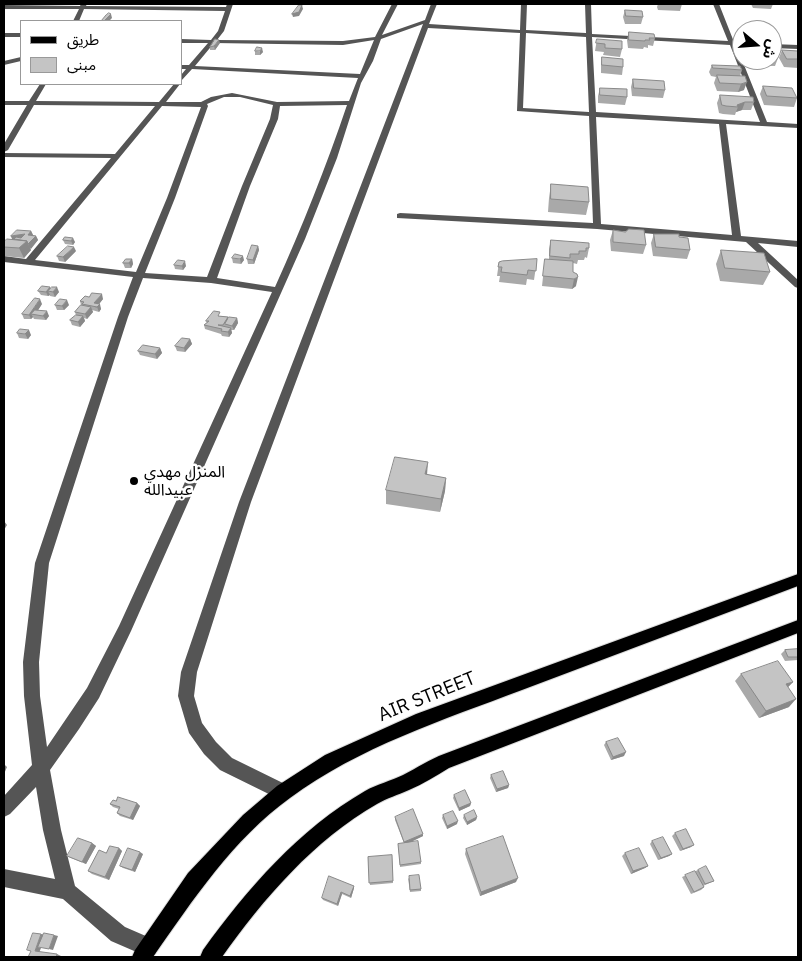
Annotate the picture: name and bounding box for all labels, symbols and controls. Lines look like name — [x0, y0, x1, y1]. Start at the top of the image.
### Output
legend — [20, 20, 182, 85]
north arrow — [732, 20, 782, 70]
text: طريق — [67, 30, 99, 49]
text: ش — [759, 37, 782, 61]
text: مبنى — [67, 55, 96, 74]
place label: المنزل مهدي عبيدالله — [144, 462, 225, 500]
marker: المنزل مهدي عبيدالله — [128, 475, 140, 487]
street label: AIR STREET — [375, 667, 479, 727]

